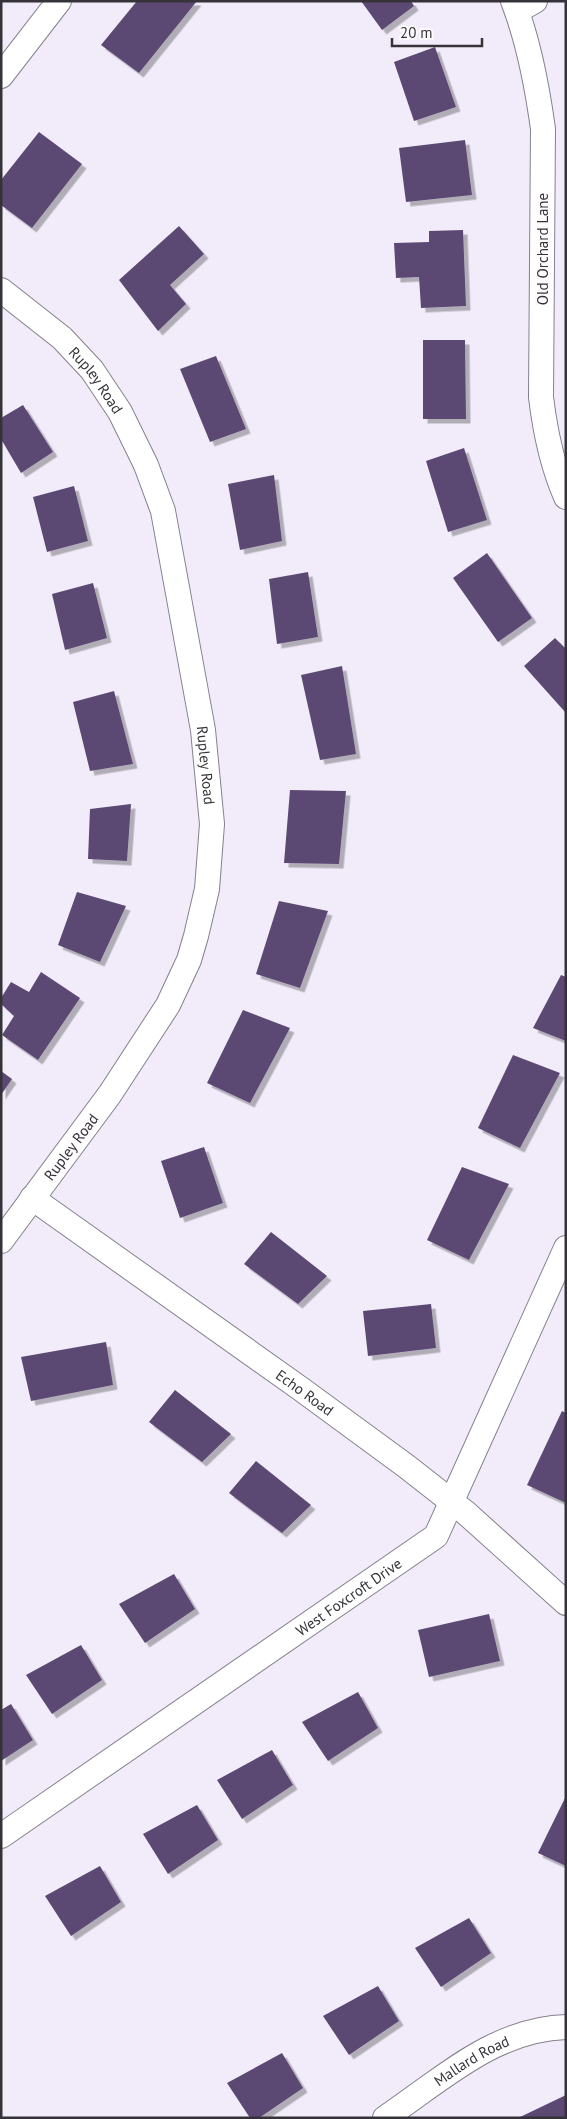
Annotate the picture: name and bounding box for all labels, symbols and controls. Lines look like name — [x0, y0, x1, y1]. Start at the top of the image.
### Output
scale bar — [392, 15, 482, 47]
text: 20 m — [400, 23, 433, 42]
street label: Old Orchard Lane — [533, 193, 552, 305]
street label: Rupley Road — [65, 342, 128, 417]
street label: Rupley Road — [193, 725, 220, 805]
street label: Rupley Road — [40, 1110, 102, 1184]
street label: Echo Road — [272, 1365, 338, 1419]
street label: West Foxcroft Drive — [292, 1553, 405, 1640]
street label: Mallard Road — [430, 2031, 512, 2090]

